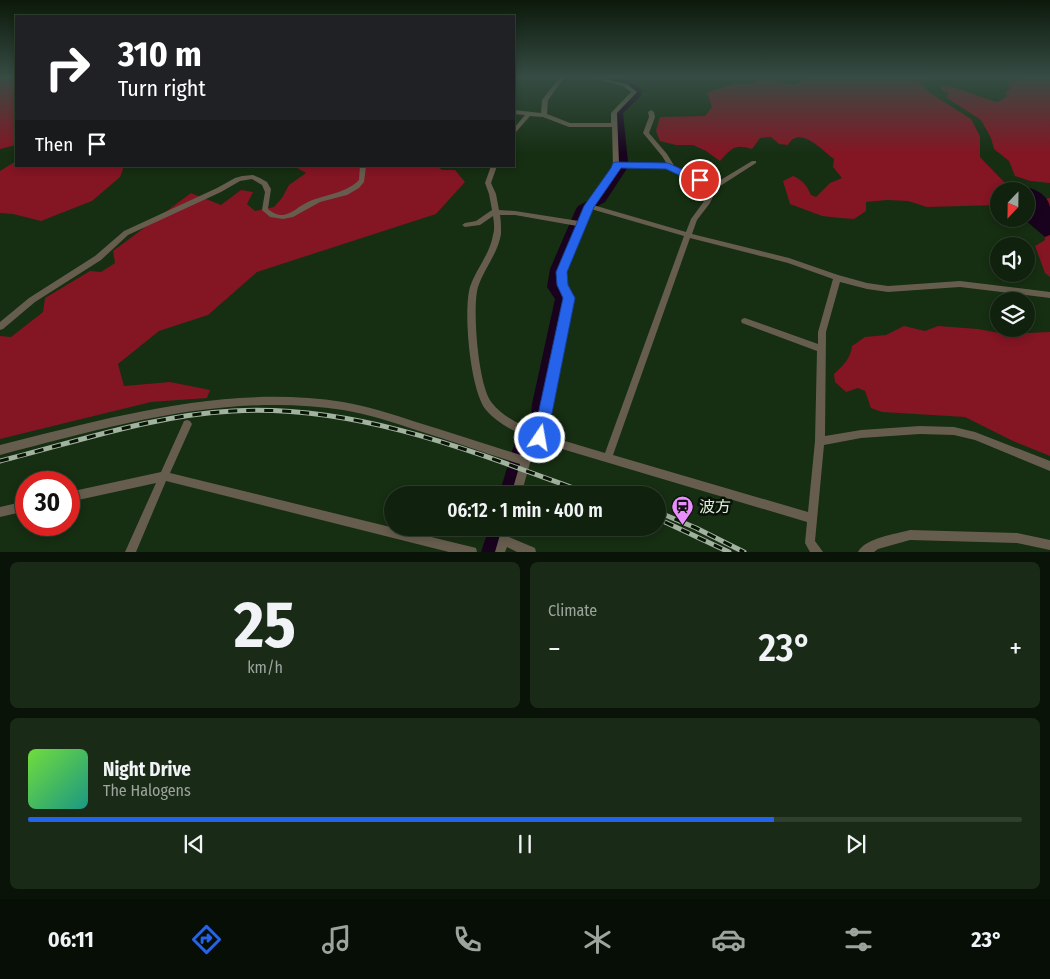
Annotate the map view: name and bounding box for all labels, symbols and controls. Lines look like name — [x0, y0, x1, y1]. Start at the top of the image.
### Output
text: 310 m — [118, 33, 202, 75]
icon: right — [35, 35, 100, 100]
text: Turn right — [118, 75, 206, 102]
icon: arrive — [83, 130, 111, 158]
text: Then — [35, 133, 73, 156]
pin — [679, 159, 721, 201]
icon: arrive — [686, 166, 714, 194]
north arrow — [990, 182, 1035, 228]
map controls — [990, 182, 1035, 337]
button: sound — [990, 237, 1035, 282]
button: layers — [990, 292, 1035, 337]
position arrow — [513, 411, 565, 463]
speed limit sign: 30 — [15, 471, 80, 536]
station icon: 波方 — [671, 494, 695, 525]
place label: 波方 — [699, 497, 731, 516]
text: 06:12 · 1 min · 400 m — [447, 499, 603, 522]
text: 25 — [234, 586, 296, 664]
text: Climate — [548, 601, 597, 620]
text: 23° — [758, 625, 811, 671]
text: − — [548, 632, 561, 665]
text: + — [1009, 632, 1022, 665]
text: km/h — [247, 658, 283, 677]
text: Night Drive — [103, 758, 191, 781]
text: The Halogens — [103, 781, 191, 800]
icon: previous — [180, 830, 208, 858]
icon: pause — [511, 830, 539, 858]
icon: next — [842, 830, 870, 858]
icon: directions — [189, 922, 224, 957]
icon: music — [319, 922, 354, 957]
icon: phone — [450, 922, 485, 957]
icon: climate — [580, 922, 615, 957]
icon: car — [711, 922, 746, 957]
icon: filters — [841, 922, 876, 957]
text: 06:11 — [48, 926, 94, 953]
text: 23° — [971, 926, 1002, 953]

